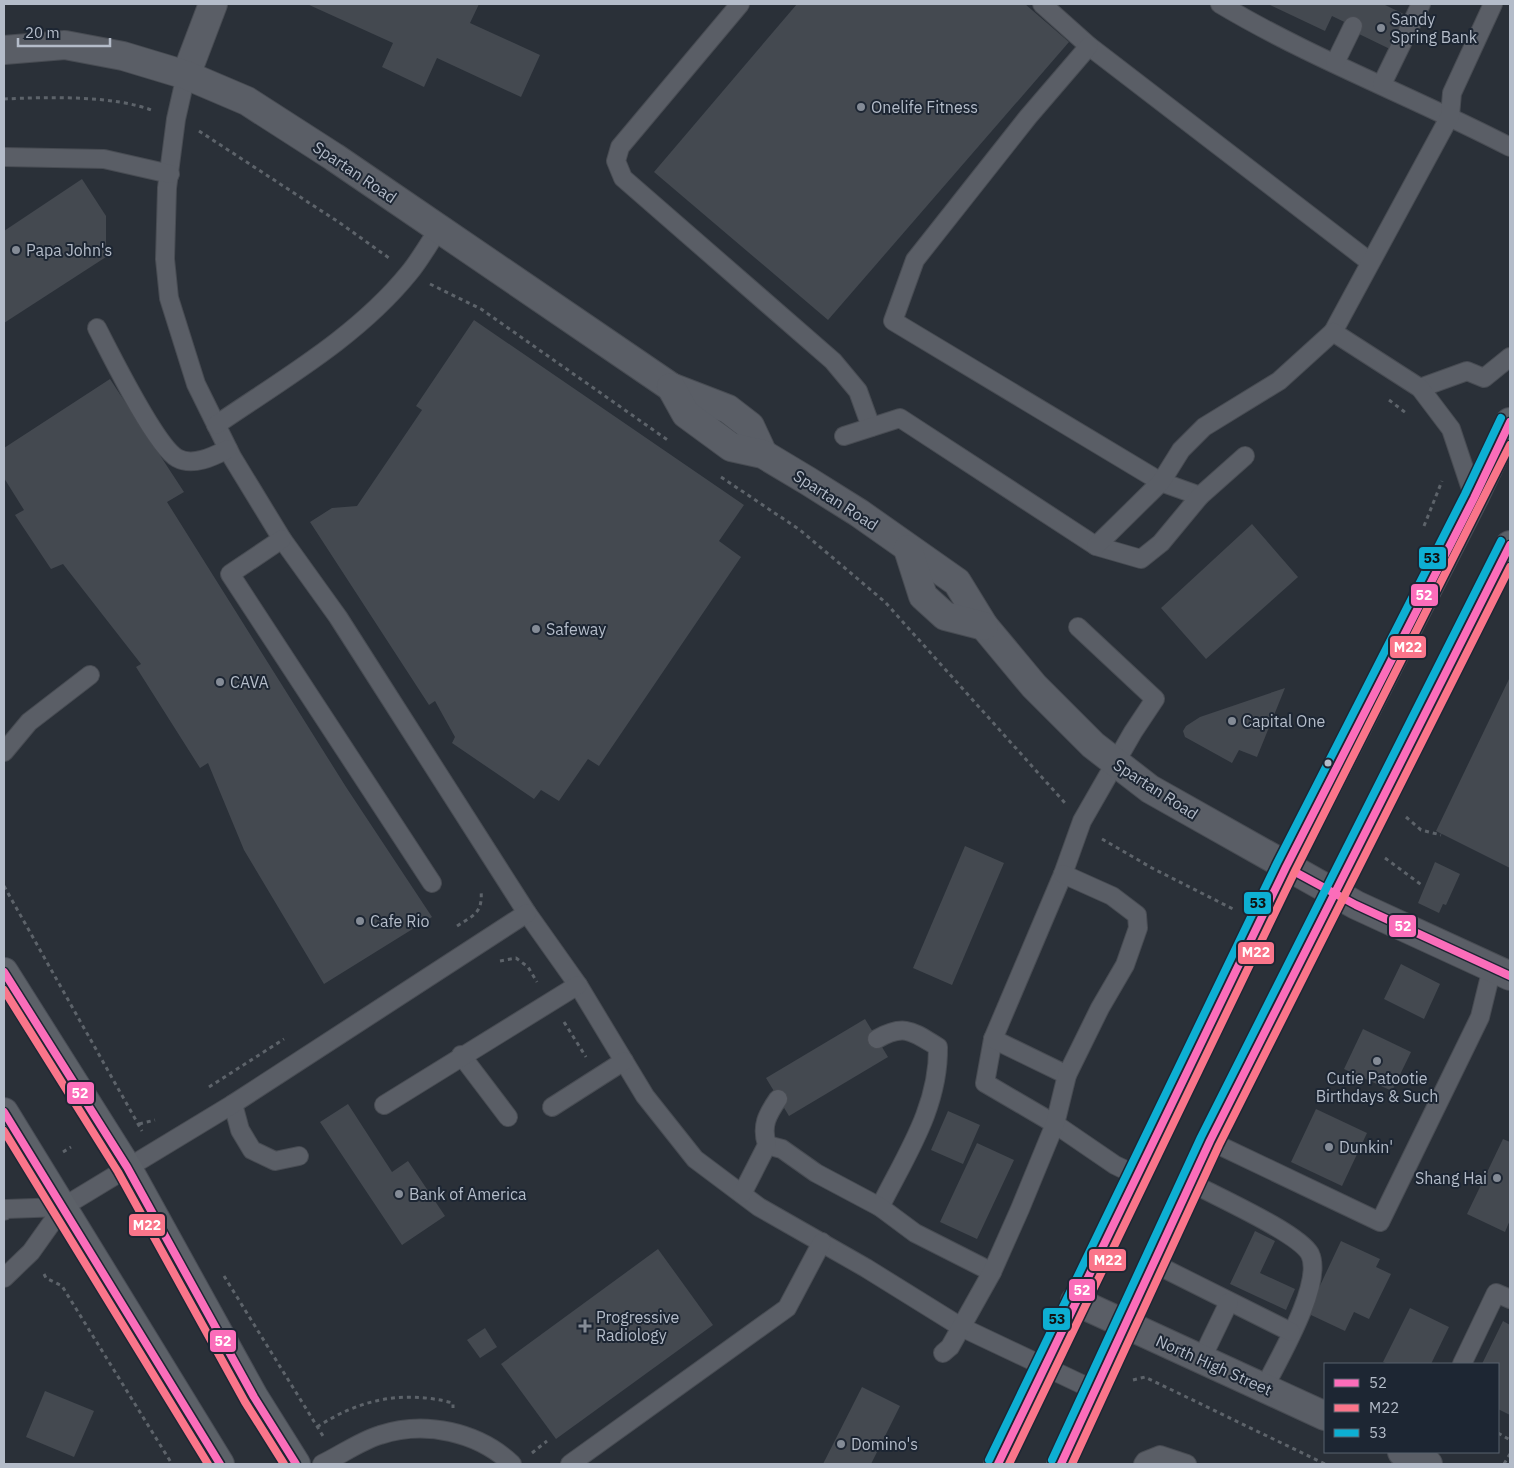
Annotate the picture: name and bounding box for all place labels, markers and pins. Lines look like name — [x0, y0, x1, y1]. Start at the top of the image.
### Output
place label: Sandy Spring Bank — [1391, 9, 1478, 47]
marker: Sandy Spring Bank — [1375, 22, 1387, 34]
place label: Onelife Fitness — [871, 97, 978, 117]
marker: Onelife Fitness — [855, 101, 867, 113]
place label: Papa John's — [26, 240, 112, 260]
marker: Papa John's — [10, 244, 22, 256]
place label: Safeway — [546, 619, 606, 639]
marker: Safeway — [530, 623, 542, 635]
place label: CAVA — [230, 672, 269, 692]
marker: CAVA — [214, 676, 226, 688]
place label: Capital One — [1242, 711, 1325, 731]
marker: Capital One — [1226, 715, 1238, 727]
unlabelled marker — [1323, 758, 1333, 768]
place label: Cafe Rio — [370, 911, 429, 931]
marker: Cafe Rio — [354, 915, 366, 927]
marker: Cutie Patootie Birthdays & Such — [1371, 1055, 1383, 1067]
place label: Cutie Patootie Birthdays & Such — [1316, 1068, 1438, 1106]
place label: Dunkin' — [1339, 1137, 1393, 1157]
marker: Dunkin' — [1323, 1141, 1335, 1153]
place label: Shang Hai — [1415, 1168, 1487, 1188]
marker: Shang Hai — [1491, 1172, 1503, 1184]
place label: Bank of America — [409, 1184, 527, 1204]
marker: Bank of America — [393, 1188, 405, 1200]
place label: Progressive Radiology — [596, 1307, 680, 1345]
marker: Progressive Radiology — [578, 1319, 592, 1333]
place label: Domino's — [851, 1434, 918, 1454]
marker: Domino's — [835, 1438, 847, 1450]

